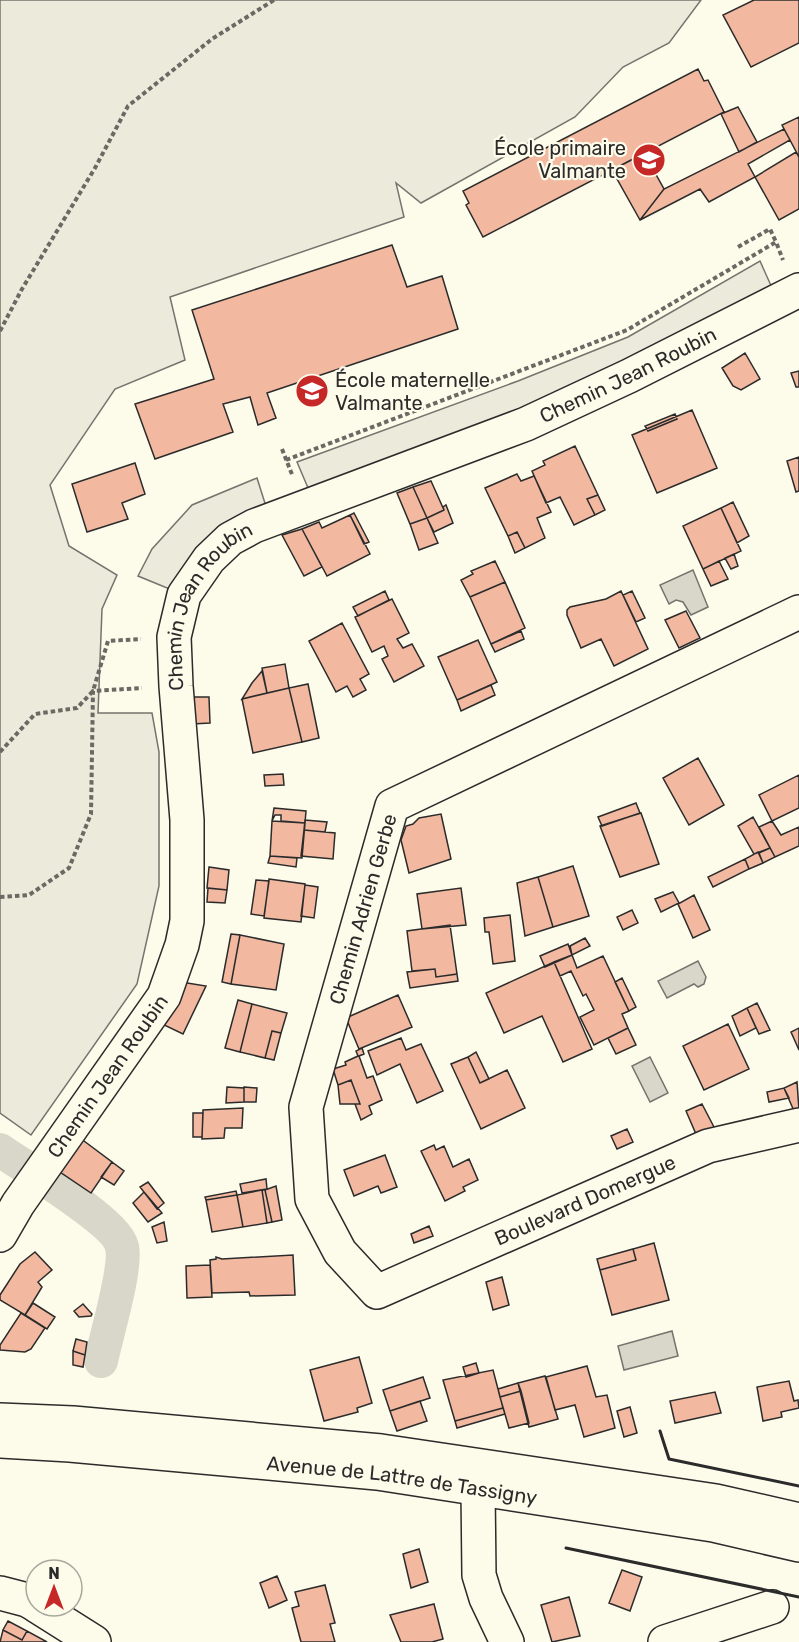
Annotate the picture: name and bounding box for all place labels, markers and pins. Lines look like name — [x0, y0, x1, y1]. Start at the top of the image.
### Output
place label: École primaire Valmante — [494, 136, 626, 183]
school or university icon: École primaire Valmante — [631, 142, 667, 178]
place label: École maternelle Valmante — [335, 368, 490, 415]
school or university icon: École maternelle Valmante — [294, 373, 330, 409]

